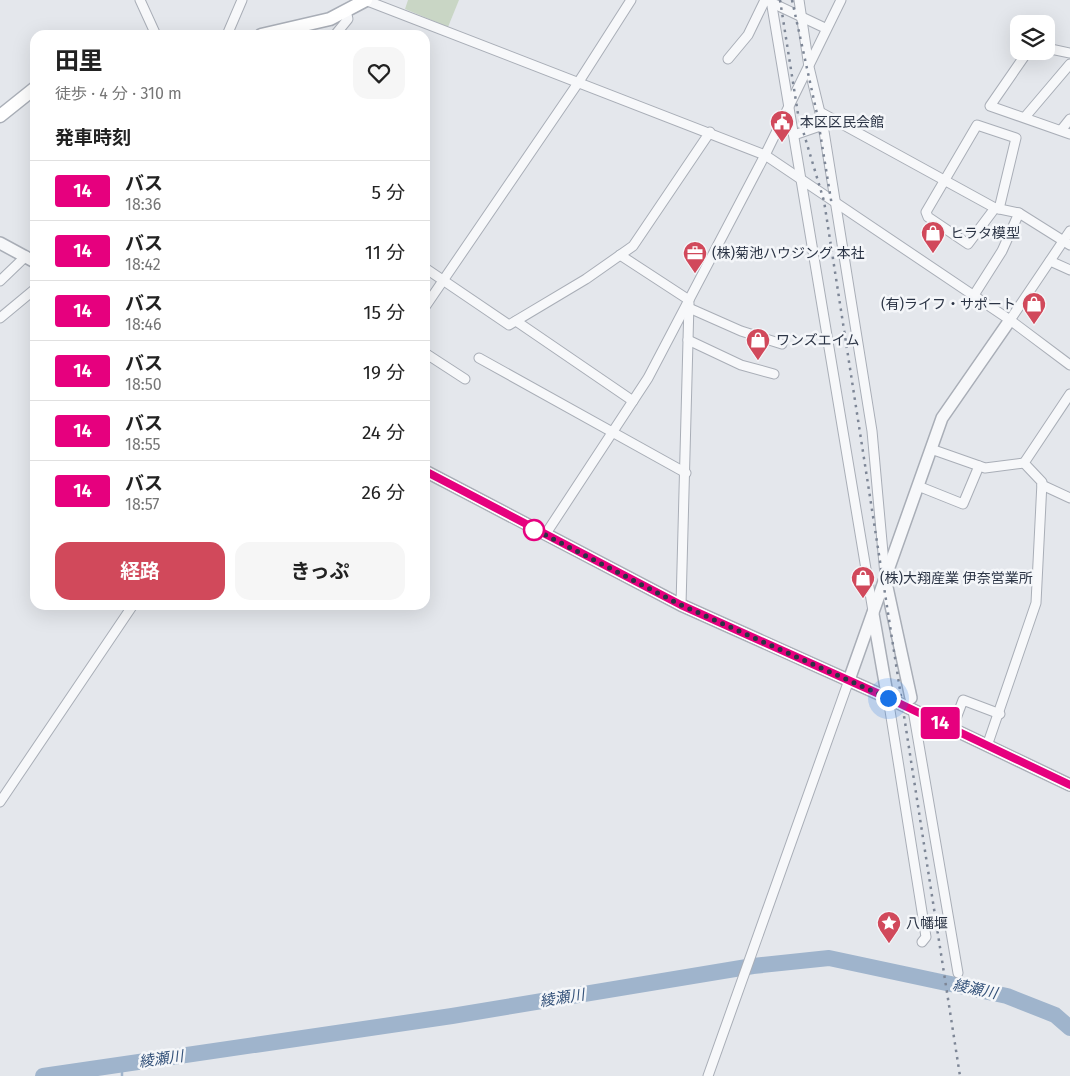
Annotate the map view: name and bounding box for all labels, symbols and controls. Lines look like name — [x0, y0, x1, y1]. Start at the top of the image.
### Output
map controls — [1010, 15, 1055, 60]
button: layers — [1010, 15, 1055, 60]
text: 田里 — [55, 47, 103, 75]
button: heart — [353, 47, 405, 99]
text: 徒歩 · 4 分 · 310 m — [55, 84, 182, 103]
public building icon: 本区区民会館 — [769, 109, 795, 143]
place label: 本区区民会館 — [800, 114, 884, 131]
text: 発車時刻 — [55, 126, 131, 149]
text: バス — [125, 172, 163, 195]
text: 14 — [73, 180, 92, 202]
text: 5 分 — [371, 181, 405, 204]
text: 18:36 — [125, 195, 161, 214]
shop icon: ヒラタ模型 — [920, 220, 946, 254]
place label: ヒラタ模型 — [950, 225, 1020, 242]
text: バス — [125, 232, 163, 255]
text: 14 — [73, 240, 92, 262]
office icon: (株)菊池ハウジング 本社 — [682, 240, 708, 274]
text: 11 分 — [365, 241, 405, 264]
place label: (株)菊池ハウジング 本社 — [712, 245, 865, 262]
text: 18:42 — [125, 255, 161, 274]
shop icon: (有)ライフ・サポート — [1021, 291, 1047, 325]
text: バス — [125, 292, 163, 315]
place label: (有)ライフ・サポート — [881, 296, 1016, 313]
text: 14 — [73, 300, 92, 322]
text: 15 分 — [363, 301, 405, 324]
text: 18:46 — [125, 315, 162, 334]
shop icon: ワンズエイム — [745, 327, 771, 361]
place label: ワンズエイム — [776, 332, 859, 349]
text: バス — [125, 352, 163, 375]
text: 14 — [73, 360, 92, 382]
text: 19 分 — [363, 361, 405, 384]
text: 18:50 — [125, 375, 162, 394]
text: バス — [125, 412, 163, 435]
text: 14 — [73, 420, 92, 442]
text: 24 分 — [362, 421, 405, 444]
text: 18:55 — [125, 435, 161, 454]
text: バス — [125, 472, 163, 495]
text: 14 — [73, 480, 92, 502]
text: 26 分 — [361, 481, 405, 504]
text: 18:57 — [125, 495, 159, 514]
unlabelled marker — [523, 519, 545, 541]
button: 経路 — [55, 542, 225, 600]
button: きっぷ — [235, 542, 405, 600]
shop icon: (株)大翔産業 伊奈営業所 — [850, 565, 876, 599]
place label: (株)大翔産業 伊奈営業所 — [880, 570, 1033, 587]
your location — [876, 686, 901, 711]
line badge: 14 — [918, 707, 962, 739]
text: 14 — [931, 712, 949, 734]
place icon: 八幡堰 — [876, 910, 902, 944]
place label: 八幡堰 — [906, 915, 948, 932]
water label: 綾瀬川 — [951, 976, 1001, 1003]
water label: 綾瀬川 — [538, 985, 588, 1010]
water label: 綾瀬川 — [137, 1047, 187, 1071]

